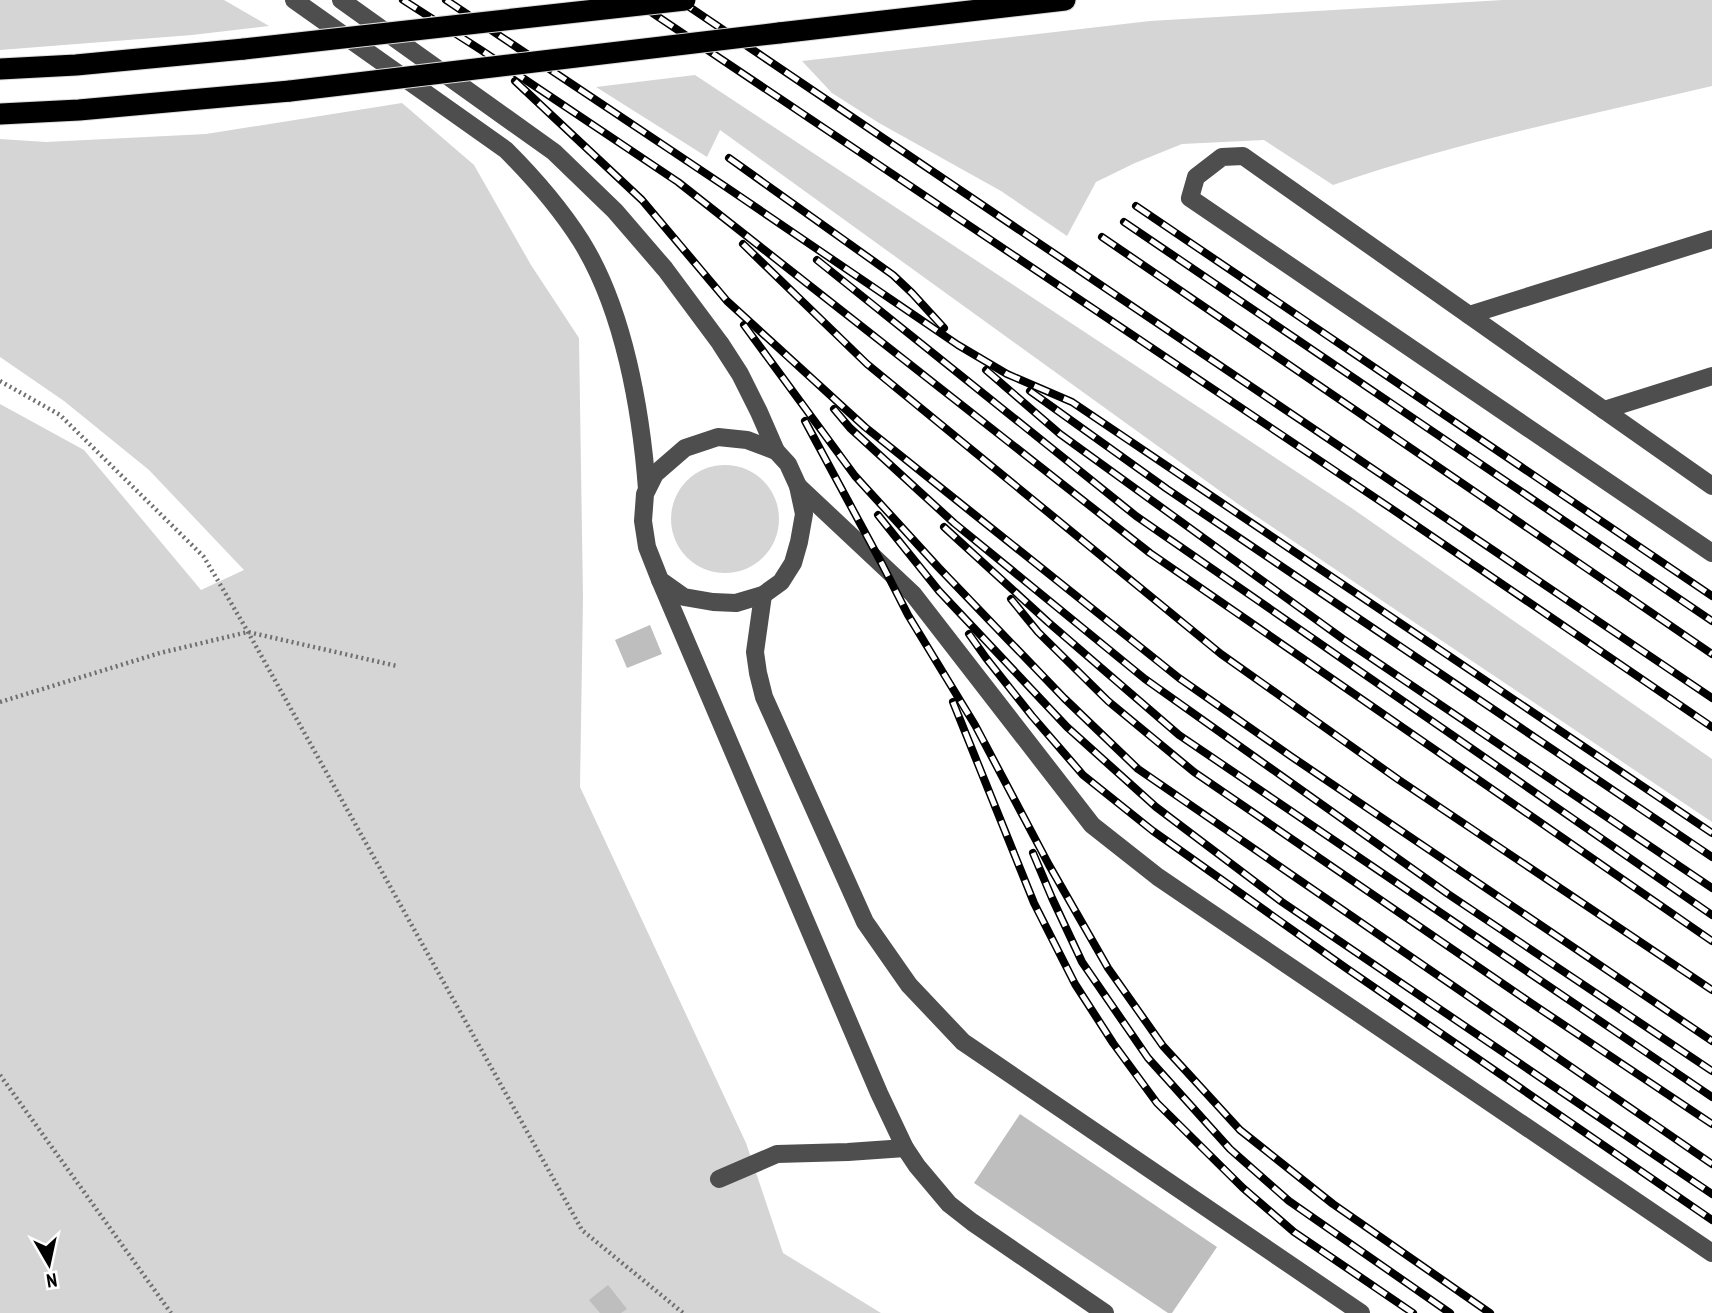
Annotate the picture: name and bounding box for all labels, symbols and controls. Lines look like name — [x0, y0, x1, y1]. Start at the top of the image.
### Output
north arrow — [14, 1229, 84, 1299]
text: N — [45, 1268, 59, 1293]

